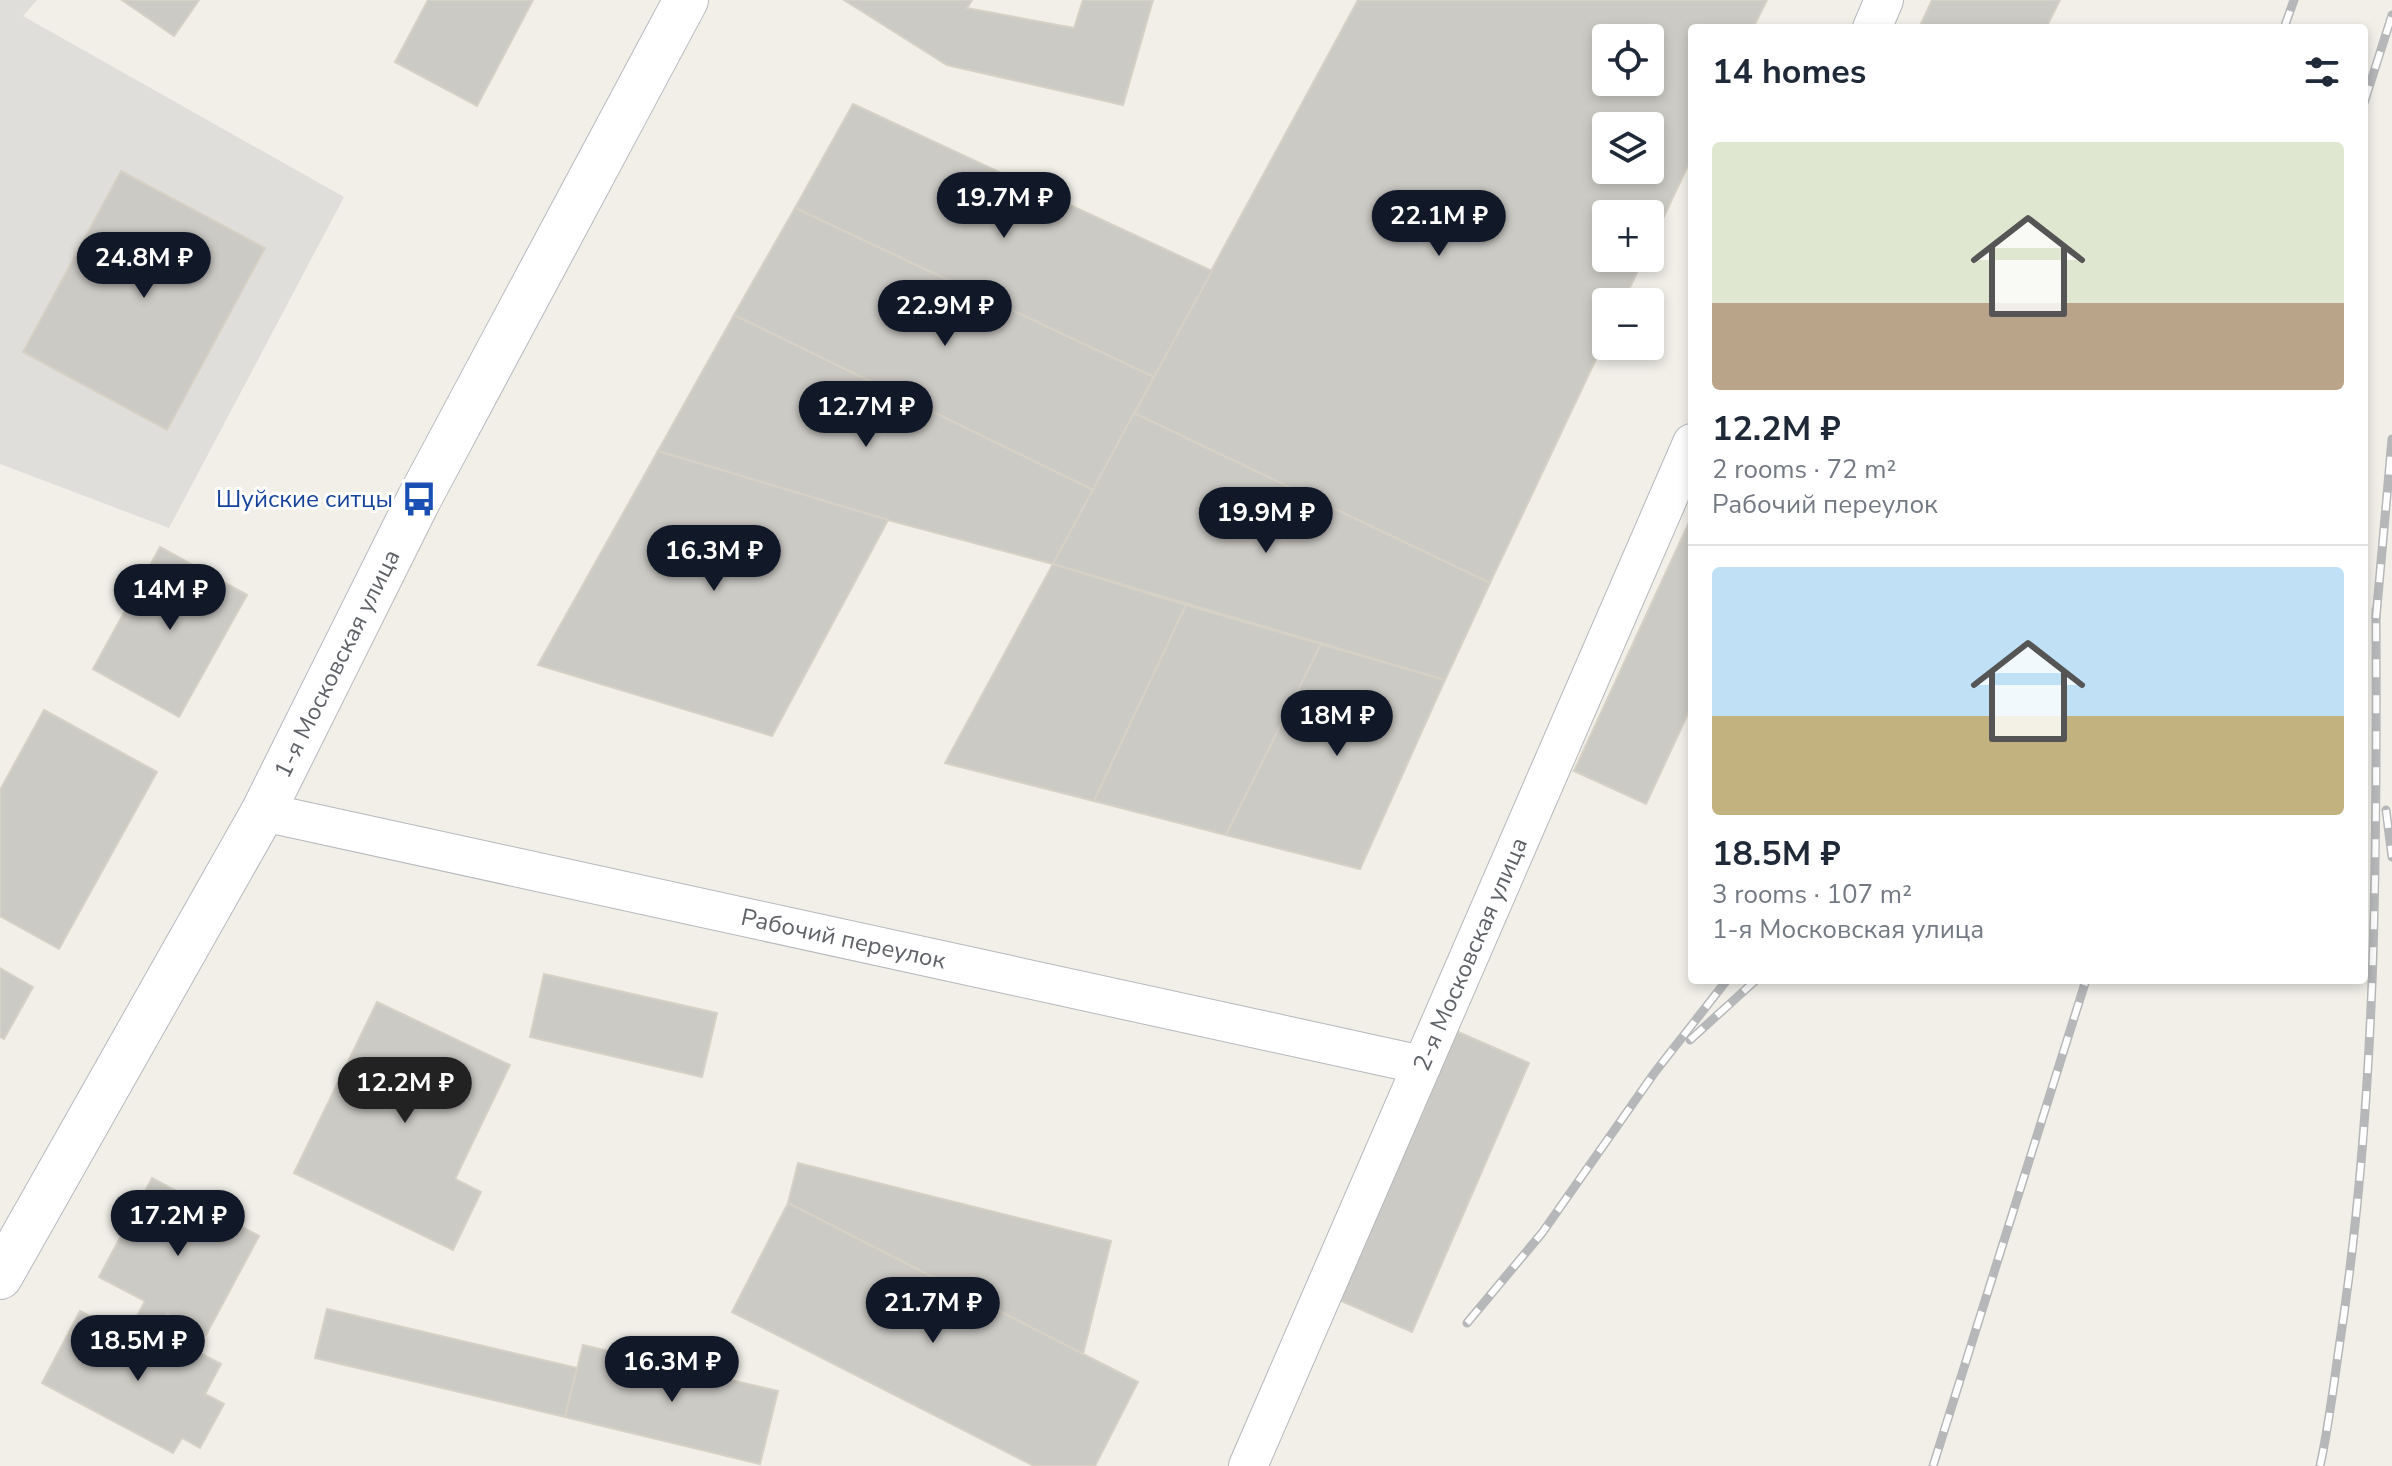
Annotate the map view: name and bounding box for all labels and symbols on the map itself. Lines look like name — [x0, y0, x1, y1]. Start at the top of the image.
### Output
pin: 19.7M ₽ — [930, 172, 1078, 240]
pin: 22.1M ₽ — [1365, 190, 1513, 258]
pin: 24.8M ₽ — [70, 232, 218, 300]
pin: 22.9M ₽ — [871, 280, 1019, 348]
pin: 12.7M ₽ — [792, 381, 940, 449]
bus stop icon: Шуйские ситцы — [400, 480, 438, 518]
place label: Шуйские ситцы — [216, 483, 393, 515]
pin: 19.9M ₽ — [1192, 487, 1340, 555]
pin: 16.3M ₽ — [640, 525, 788, 593]
street label: 1-я Московская улица — [267, 544, 407, 783]
pin: 14M ₽ — [114, 564, 226, 632]
pin: 18M ₽ — [1281, 690, 1393, 758]
street label: 2-я Московская улица — [1405, 832, 1535, 1076]
street label: Рабочий переулок — [738, 901, 949, 977]
pin: 12.2M ₽ — [331, 1057, 479, 1125]
pin: 17.2M ₽ — [104, 1190, 252, 1258]
pin: 21.7M ₽ — [859, 1277, 1007, 1345]
pin: 18.5M ₽ — [64, 1315, 212, 1383]
pin: 16.3M ₽ — [598, 1336, 746, 1404]

